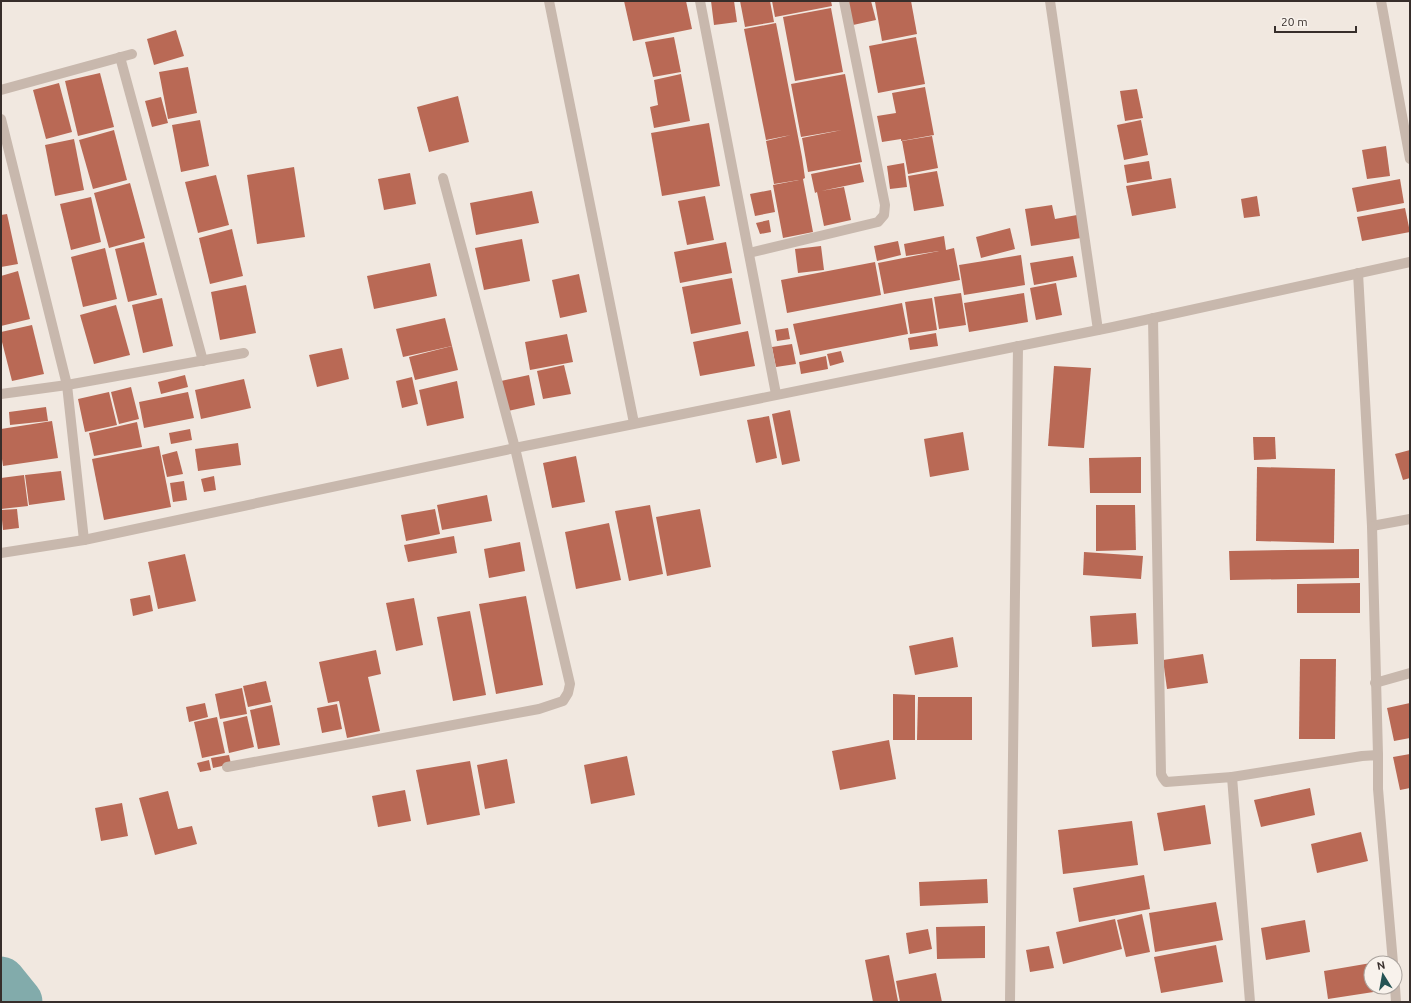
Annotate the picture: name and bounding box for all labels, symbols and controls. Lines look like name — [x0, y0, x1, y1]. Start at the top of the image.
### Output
scale bar — [1275, 8, 1356, 34]
text: 20 m — [1281, 15, 1308, 28]
north arrow — [1363, 955, 1403, 995]
text: N — [1376, 959, 1386, 972]

